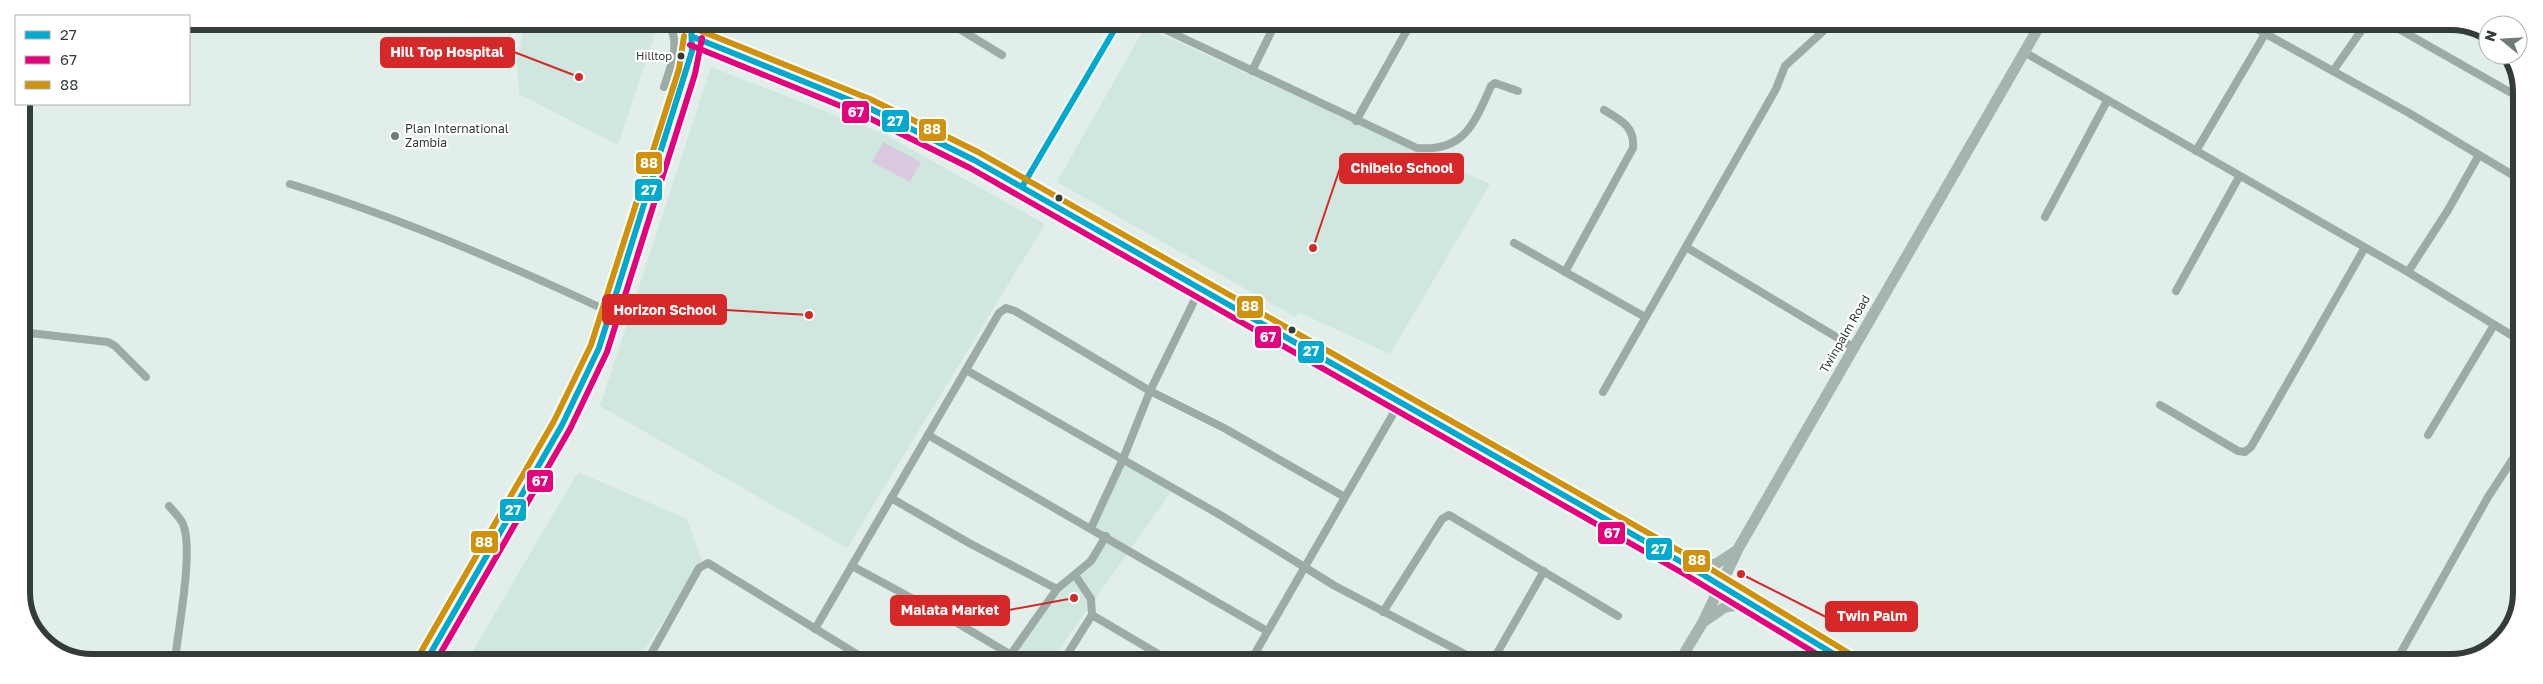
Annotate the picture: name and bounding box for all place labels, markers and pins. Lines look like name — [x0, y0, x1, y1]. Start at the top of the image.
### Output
callout: Hill Top Hospital — [381, 38, 514, 67]
place label: Hilltop — [636, 49, 672, 62]
marker: Hilltop — [676, 51, 686, 61]
place label: Plan International Zambia — [405, 121, 509, 150]
marker: Plan International Zambia — [389, 130, 401, 142]
callout: Chibelo School — [1340, 154, 1463, 183]
unlabelled marker — [1054, 193, 1064, 203]
callout: Horizon School — [603, 295, 726, 324]
unlabelled marker — [1287, 325, 1297, 335]
callout: Malata Market — [891, 596, 1009, 625]
callout: Twin Palm — [1826, 602, 1917, 631]

